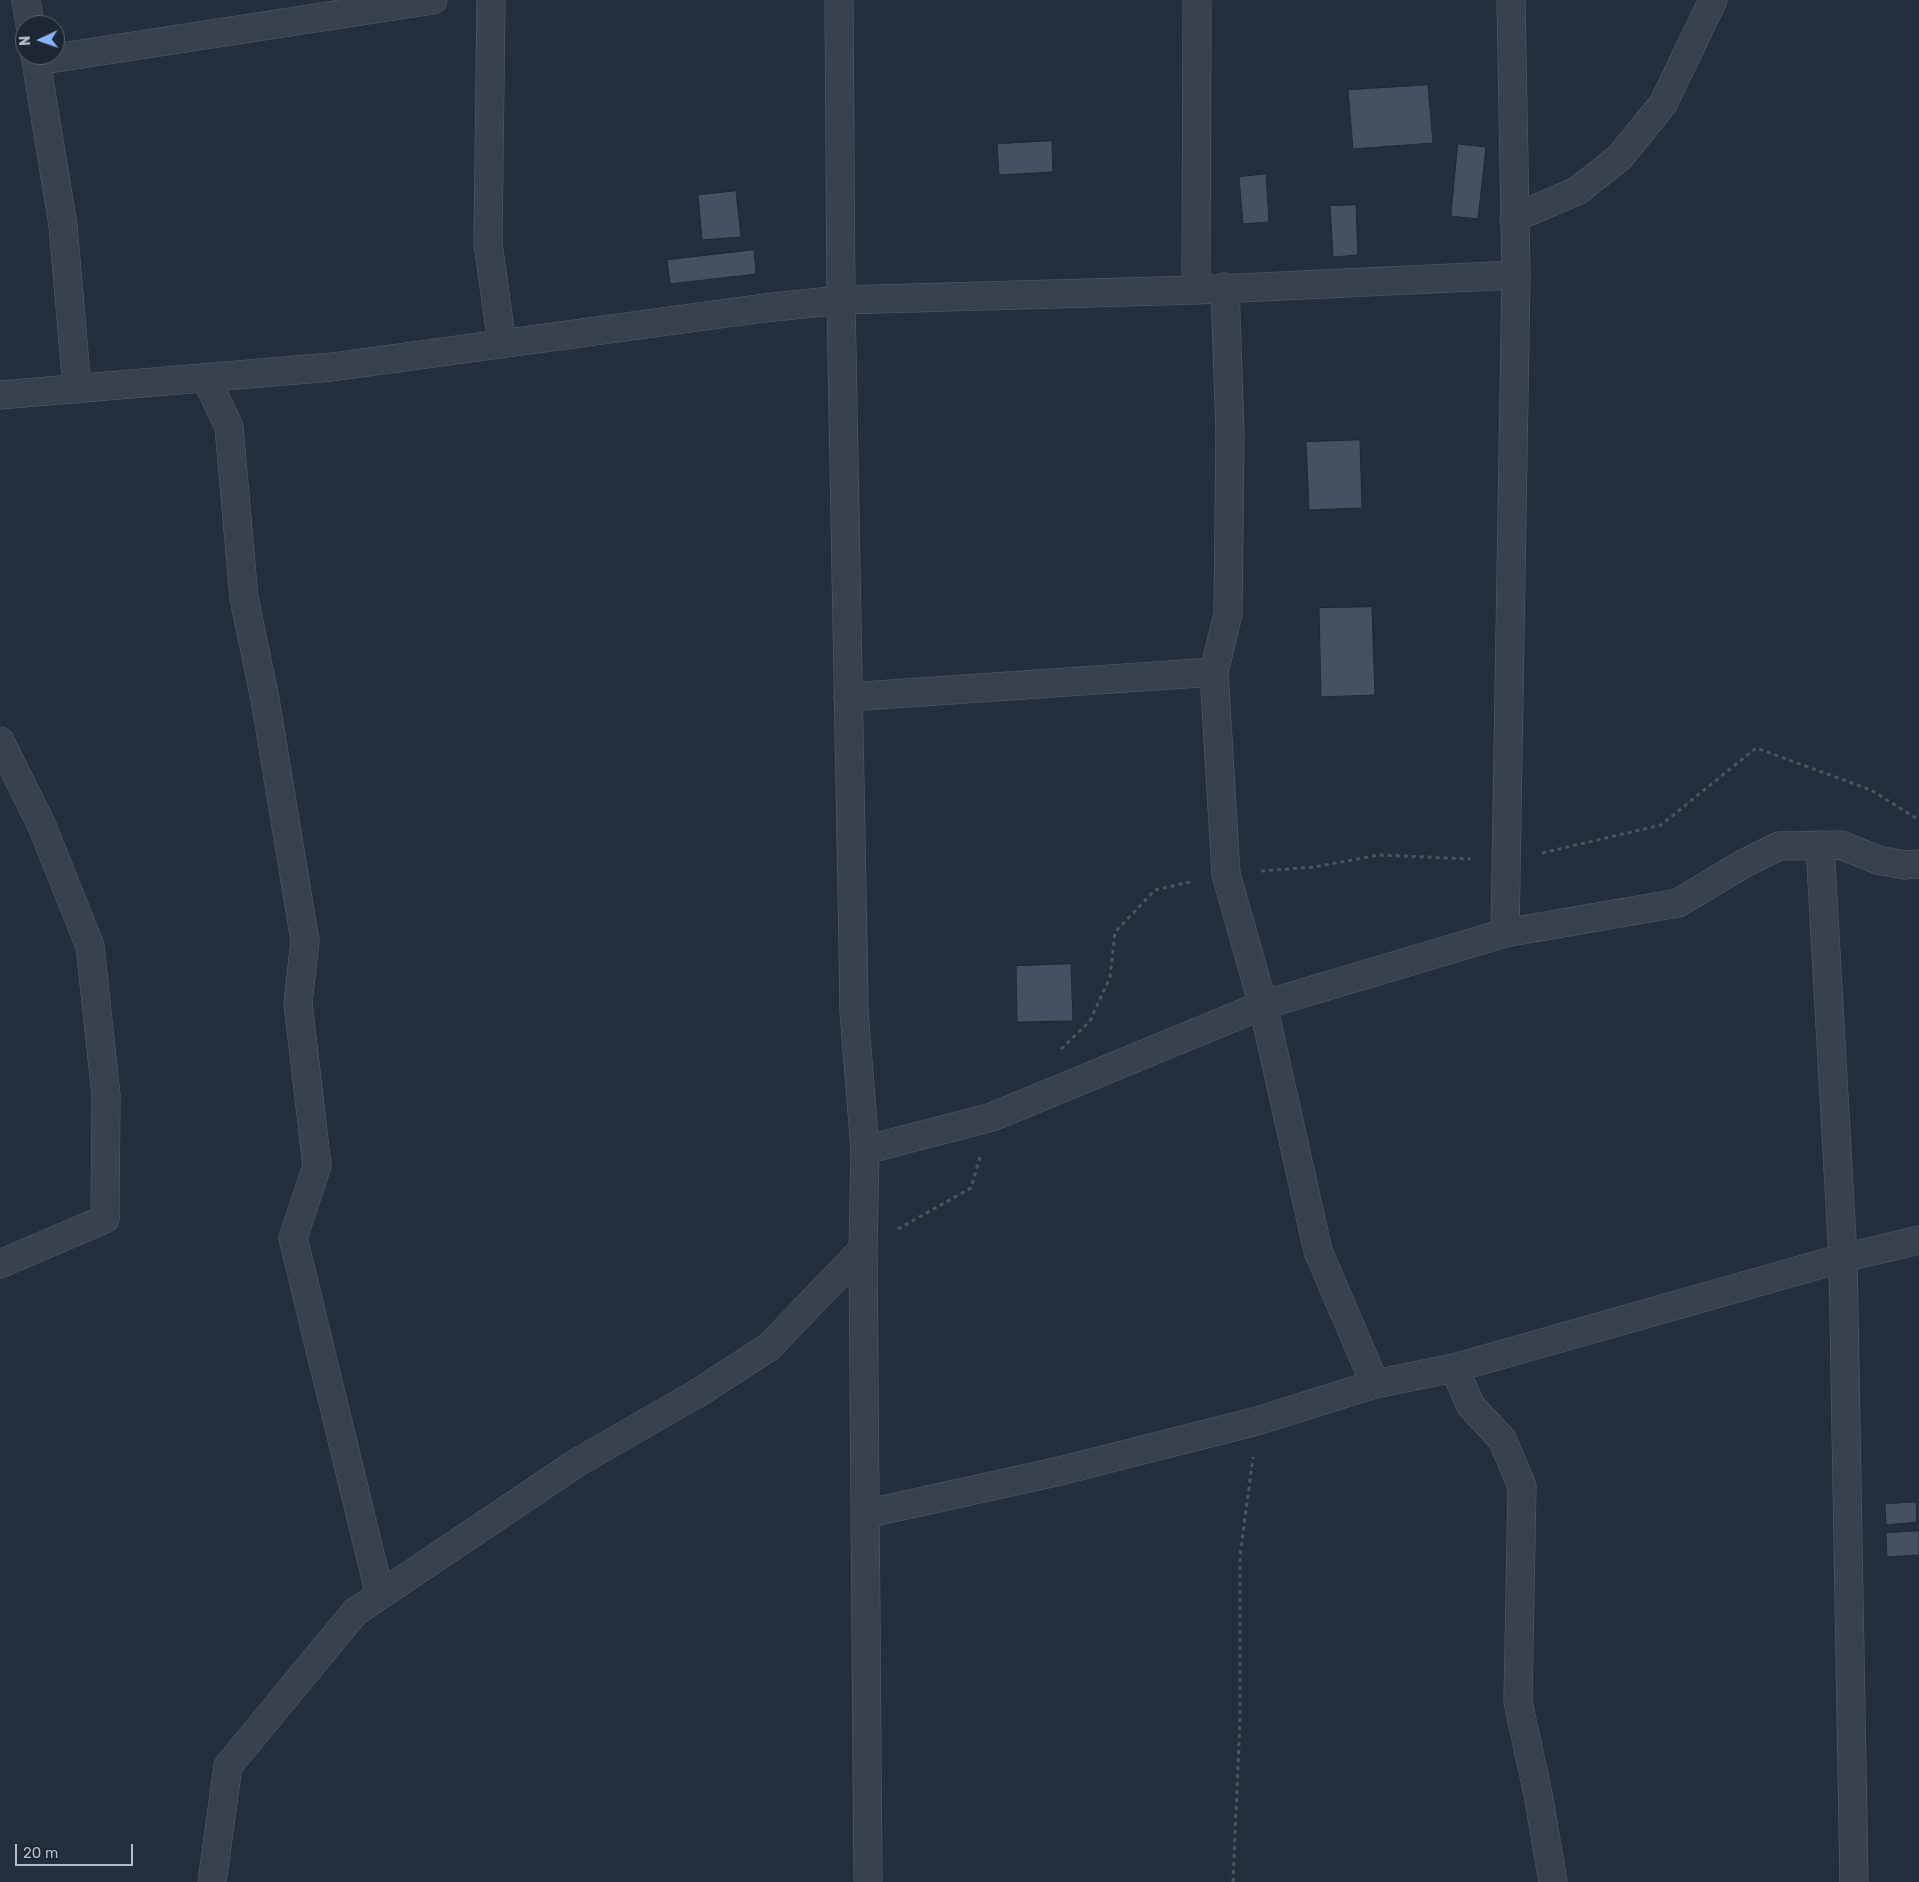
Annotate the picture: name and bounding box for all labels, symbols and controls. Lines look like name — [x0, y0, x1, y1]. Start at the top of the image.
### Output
north arrow — [15, 15, 65, 65]
text: N — [17, 35, 34, 46]
scale bar — [18, 1834, 135, 1866]
text: 20 m — [23, 1844, 58, 1862]

